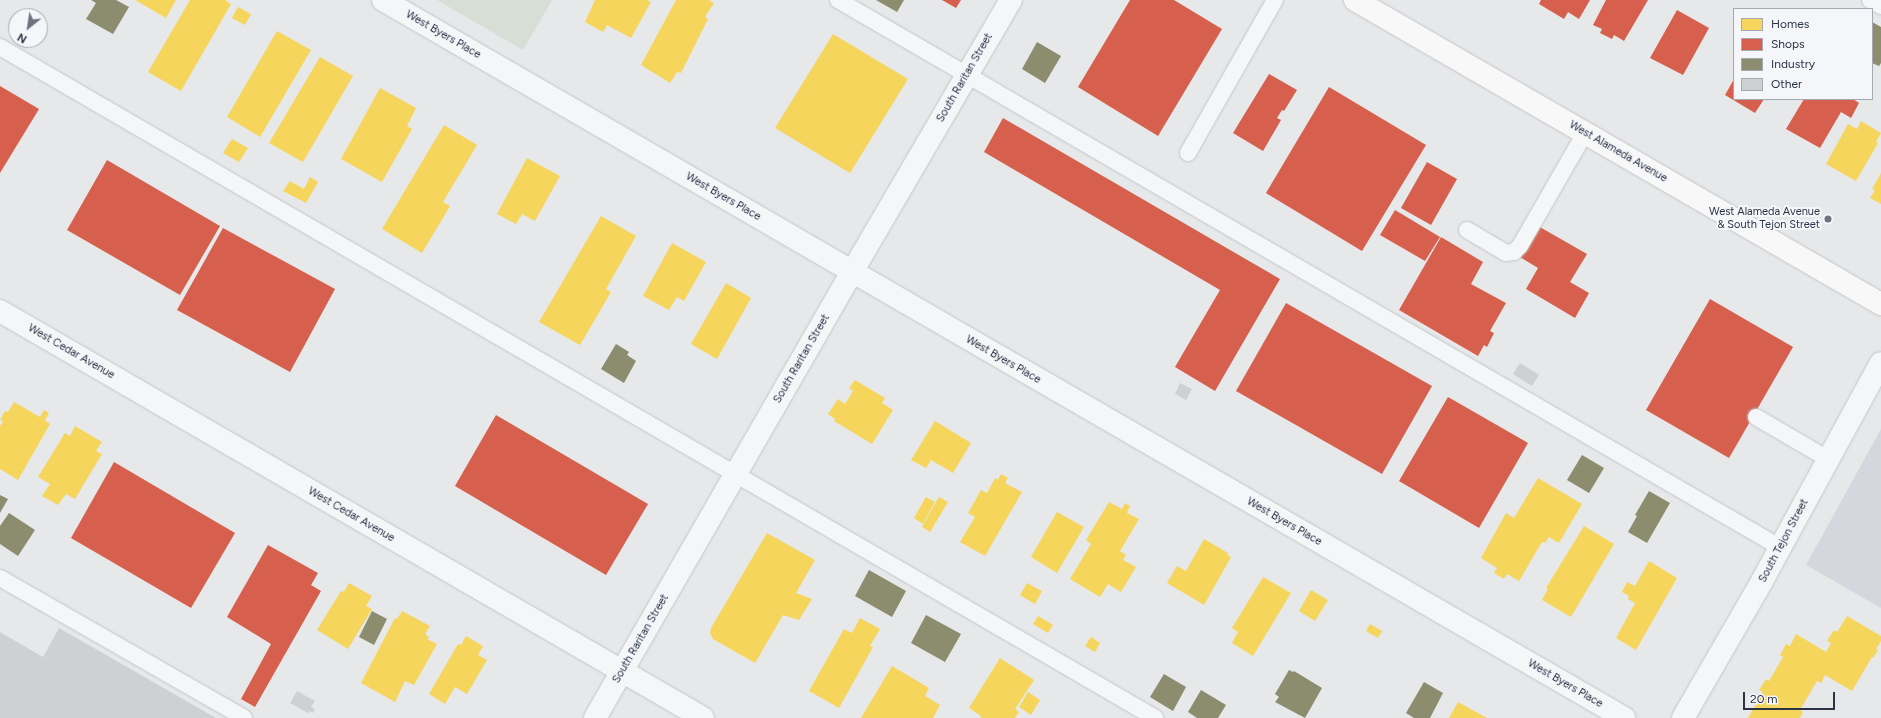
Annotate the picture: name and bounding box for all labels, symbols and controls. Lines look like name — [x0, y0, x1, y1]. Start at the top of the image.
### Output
north arrow — [8, 8, 48, 48]
street label: West Byers Place — [403, 8, 483, 62]
legend — [1733, 8, 1873, 100]
text: Homes — [1771, 17, 1809, 31]
text: N — [15, 30, 29, 46]
street label: South Raritan Street — [934, 31, 996, 125]
text: Shops — [1771, 37, 1805, 51]
text: Industry — [1771, 57, 1815, 71]
text: Other — [1771, 77, 1802, 91]
street label: West Alameda Avenue — [1567, 119, 1669, 185]
street label: West Byers Place — [683, 170, 763, 224]
place label: West Alameda Avenue & South Tejon Street — [1709, 206, 1820, 232]
marker: West Alameda Avenue & South Tejon Street — [1823, 214, 1833, 224]
street label: South Raritan Street — [771, 312, 833, 406]
street label: West Cedar Avenue — [25, 322, 117, 382]
street label: West Byers Place — [963, 333, 1043, 387]
street label: West Cedar Avenue — [305, 485, 397, 545]
street label: West Byers Place — [1244, 495, 1324, 549]
street label: South Tejon Street — [1756, 497, 1812, 585]
street label: South Raritan Street — [610, 592, 672, 686]
street label: West Byers Place — [1525, 657, 1605, 711]
scale bar — [1745, 684, 1837, 710]
text: 20 m — [1750, 692, 1778, 706]

